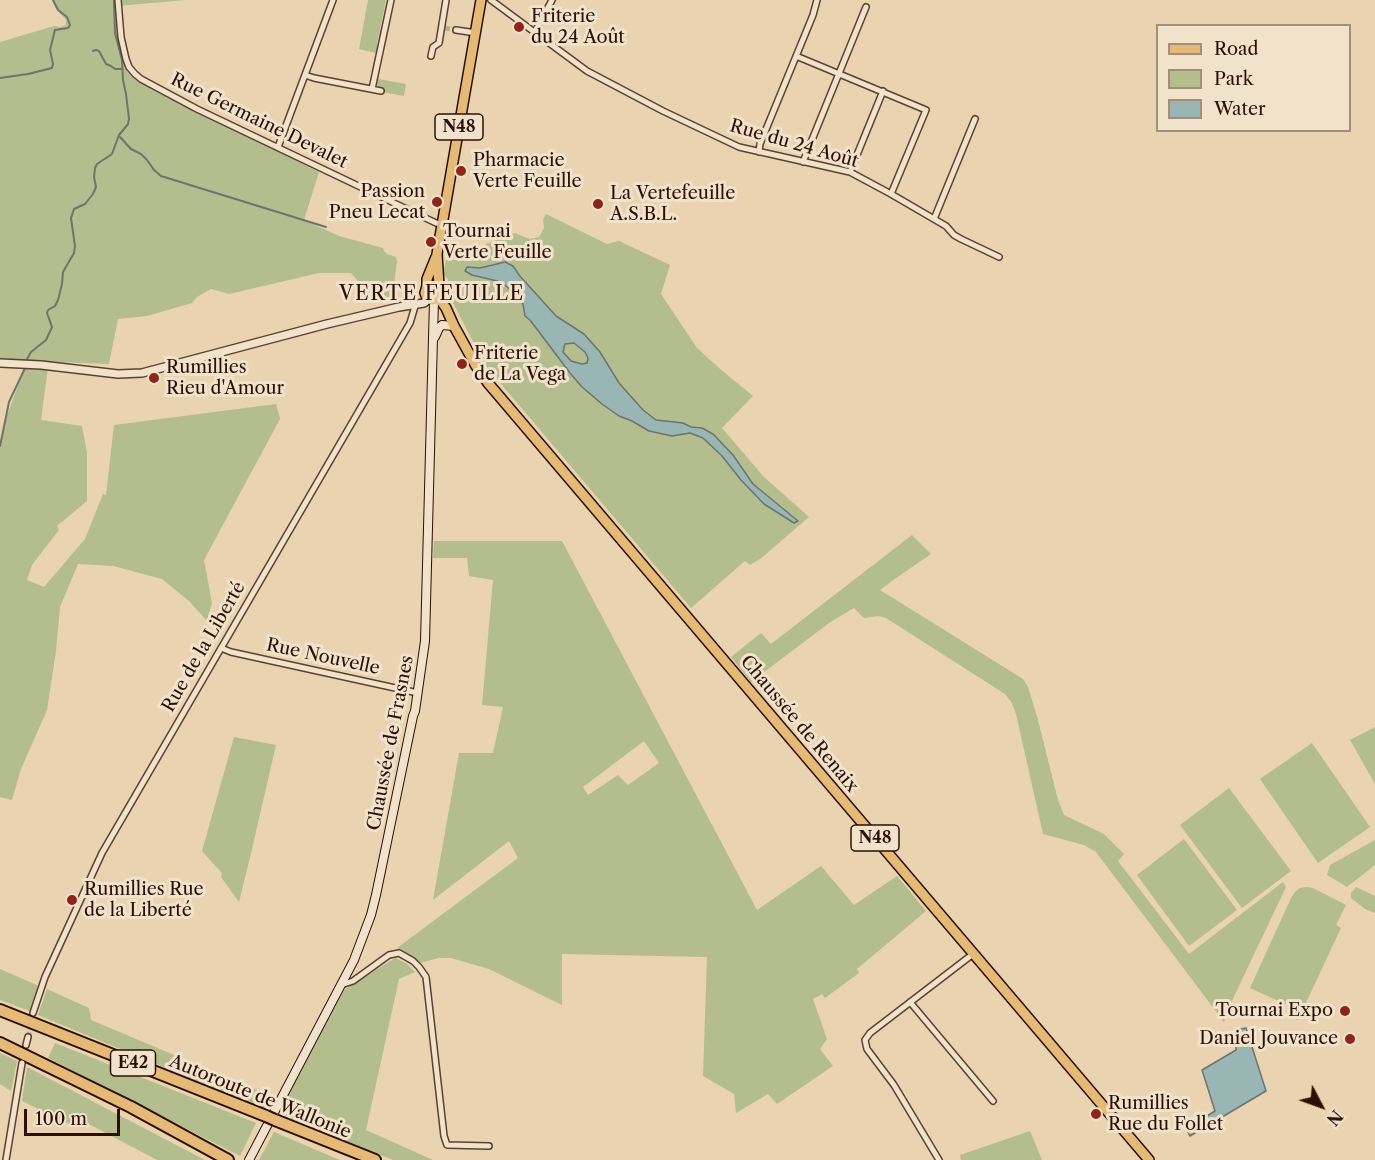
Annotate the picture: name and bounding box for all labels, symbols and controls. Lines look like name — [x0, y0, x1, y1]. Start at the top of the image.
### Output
place label: Friterie du 24 Août — [531, 6, 625, 48]
marker: Friterie du 24 Août — [512, 20, 526, 34]
legend — [1156, 24, 1351, 132]
text: Road — [1214, 38, 1259, 60]
text: Park — [1214, 68, 1253, 90]
street label: Rue Germaine Devalet — [167, 69, 351, 173]
text: Water — [1214, 98, 1266, 120]
road number: N48 — [435, 114, 483, 140]
street label: Rue du 24 Août — [727, 115, 861, 173]
place label: Pharmacie Verte Feuille — [473, 150, 582, 192]
marker: Pharmacie Verte Feuille — [454, 164, 468, 178]
place label: Passion Pneu Lecat — [329, 181, 425, 224]
place label: La Vertefeuille A.S.B.L. — [610, 183, 735, 226]
marker: Passion Pneu Lecat — [430, 195, 444, 209]
marker: La Vertefeuille A.S.B.L. — [591, 197, 605, 211]
place label: Tournai Verte Feuille — [443, 221, 552, 264]
marker: Tournai Verte Feuille — [424, 235, 438, 249]
district label: VERTE FEUILLE — [339, 282, 525, 306]
place label: Friterie de La Vega — [474, 343, 566, 386]
place label: Rumillies Rieu d'Amour — [166, 357, 284, 400]
marker: Friterie de La Vega — [455, 357, 469, 371]
marker: Rumillies Rieu d'Amour — [147, 371, 161, 385]
street label: Rue de la Liberté — [158, 578, 250, 716]
street label: Rue Nouvelle — [264, 634, 382, 680]
street label: Chaussée de Renaix — [735, 651, 863, 797]
street label: Chaussée de Frasnes — [363, 654, 419, 832]
road number: N48 — [851, 825, 899, 851]
place label: Rumillies Rue de la Liberté — [84, 879, 204, 922]
marker: Rumillies Rue de la Liberté — [65, 893, 79, 907]
place label: Tournai Expo — [1215, 1000, 1333, 1022]
marker: Tournai Expo — [1338, 1004, 1352, 1018]
place label: Daniel Jouvance — [1199, 1028, 1338, 1050]
marker: Daniel Jouvance — [1343, 1032, 1357, 1046]
road number: E42 — [110, 1050, 156, 1076]
street label: Autoroute de Wallonie — [166, 1051, 354, 1143]
north arrow — [1291, 1076, 1351, 1136]
place label: Rumillies Rue du Follet — [1108, 1093, 1223, 1136]
scale bar — [27, 1097, 123, 1135]
text: N — [1322, 1106, 1347, 1130]
marker: Rumillies Rue du Follet — [1089, 1107, 1103, 1121]
text: 100 m — [35, 1108, 87, 1130]

